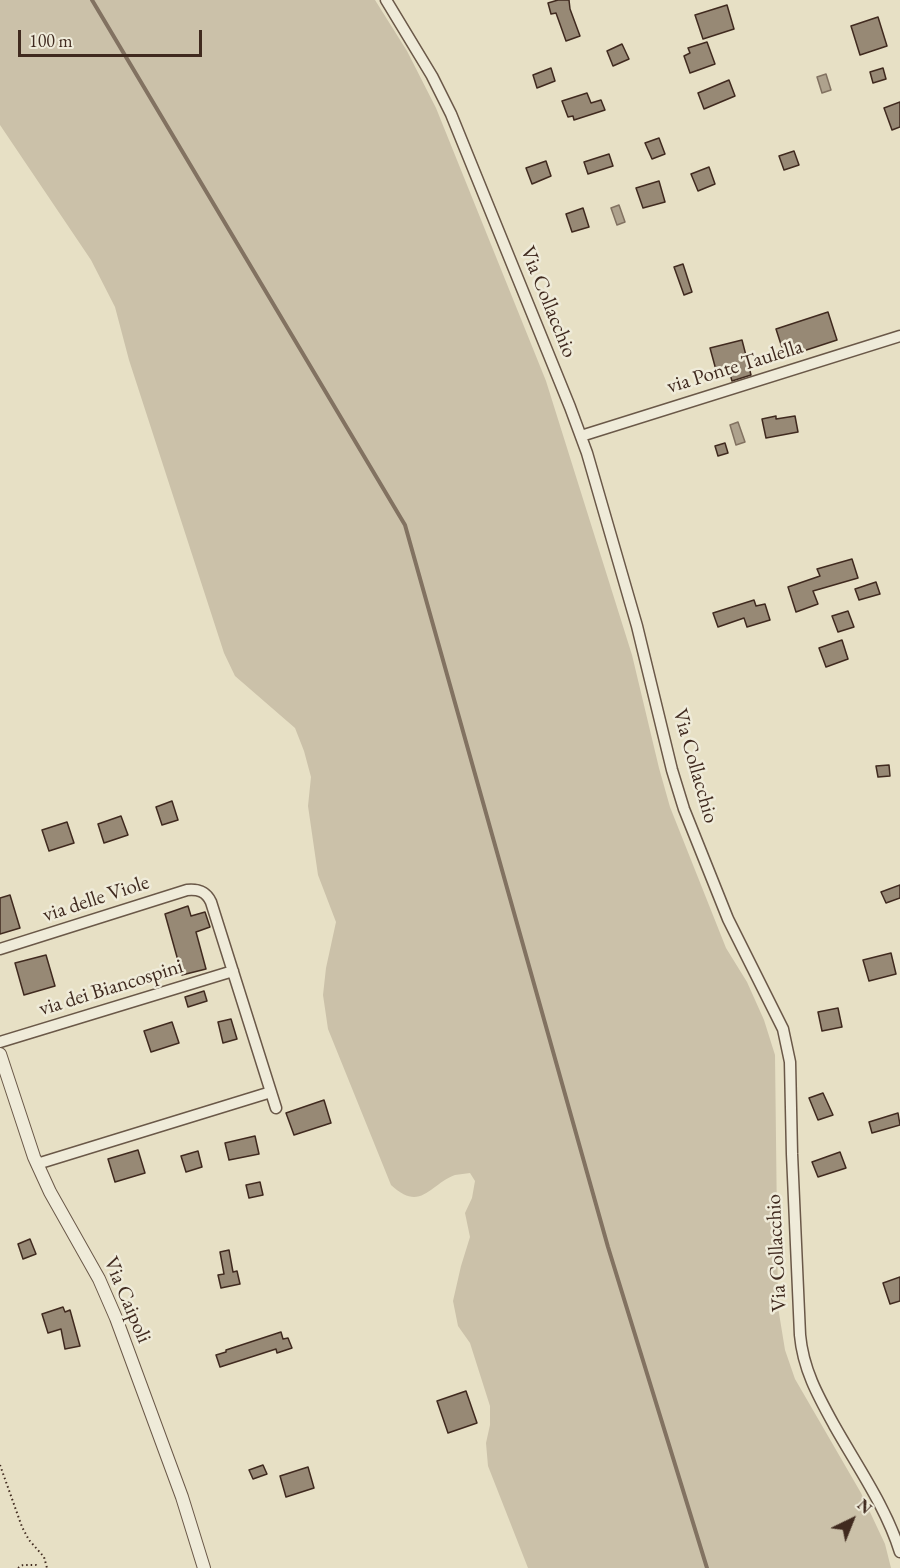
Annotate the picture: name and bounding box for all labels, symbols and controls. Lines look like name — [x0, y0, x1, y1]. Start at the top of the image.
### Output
scale bar — [21, 18, 206, 56]
text: 100 m — [29, 29, 73, 52]
street label: Via Collacchio — [514, 243, 582, 361]
street label: via Ponte Taulella — [664, 334, 806, 400]
street label: Via Collacchio — [667, 706, 723, 826]
street label: via delle Viole — [40, 870, 152, 928]
street label: via dei Biancospini — [36, 954, 186, 1022]
street label: Via Collacchio — [761, 1193, 793, 1313]
street label: Via Caipoli — [98, 1253, 156, 1347]
north arrow — [822, 1490, 882, 1550]
text: N — [853, 1494, 877, 1519]

